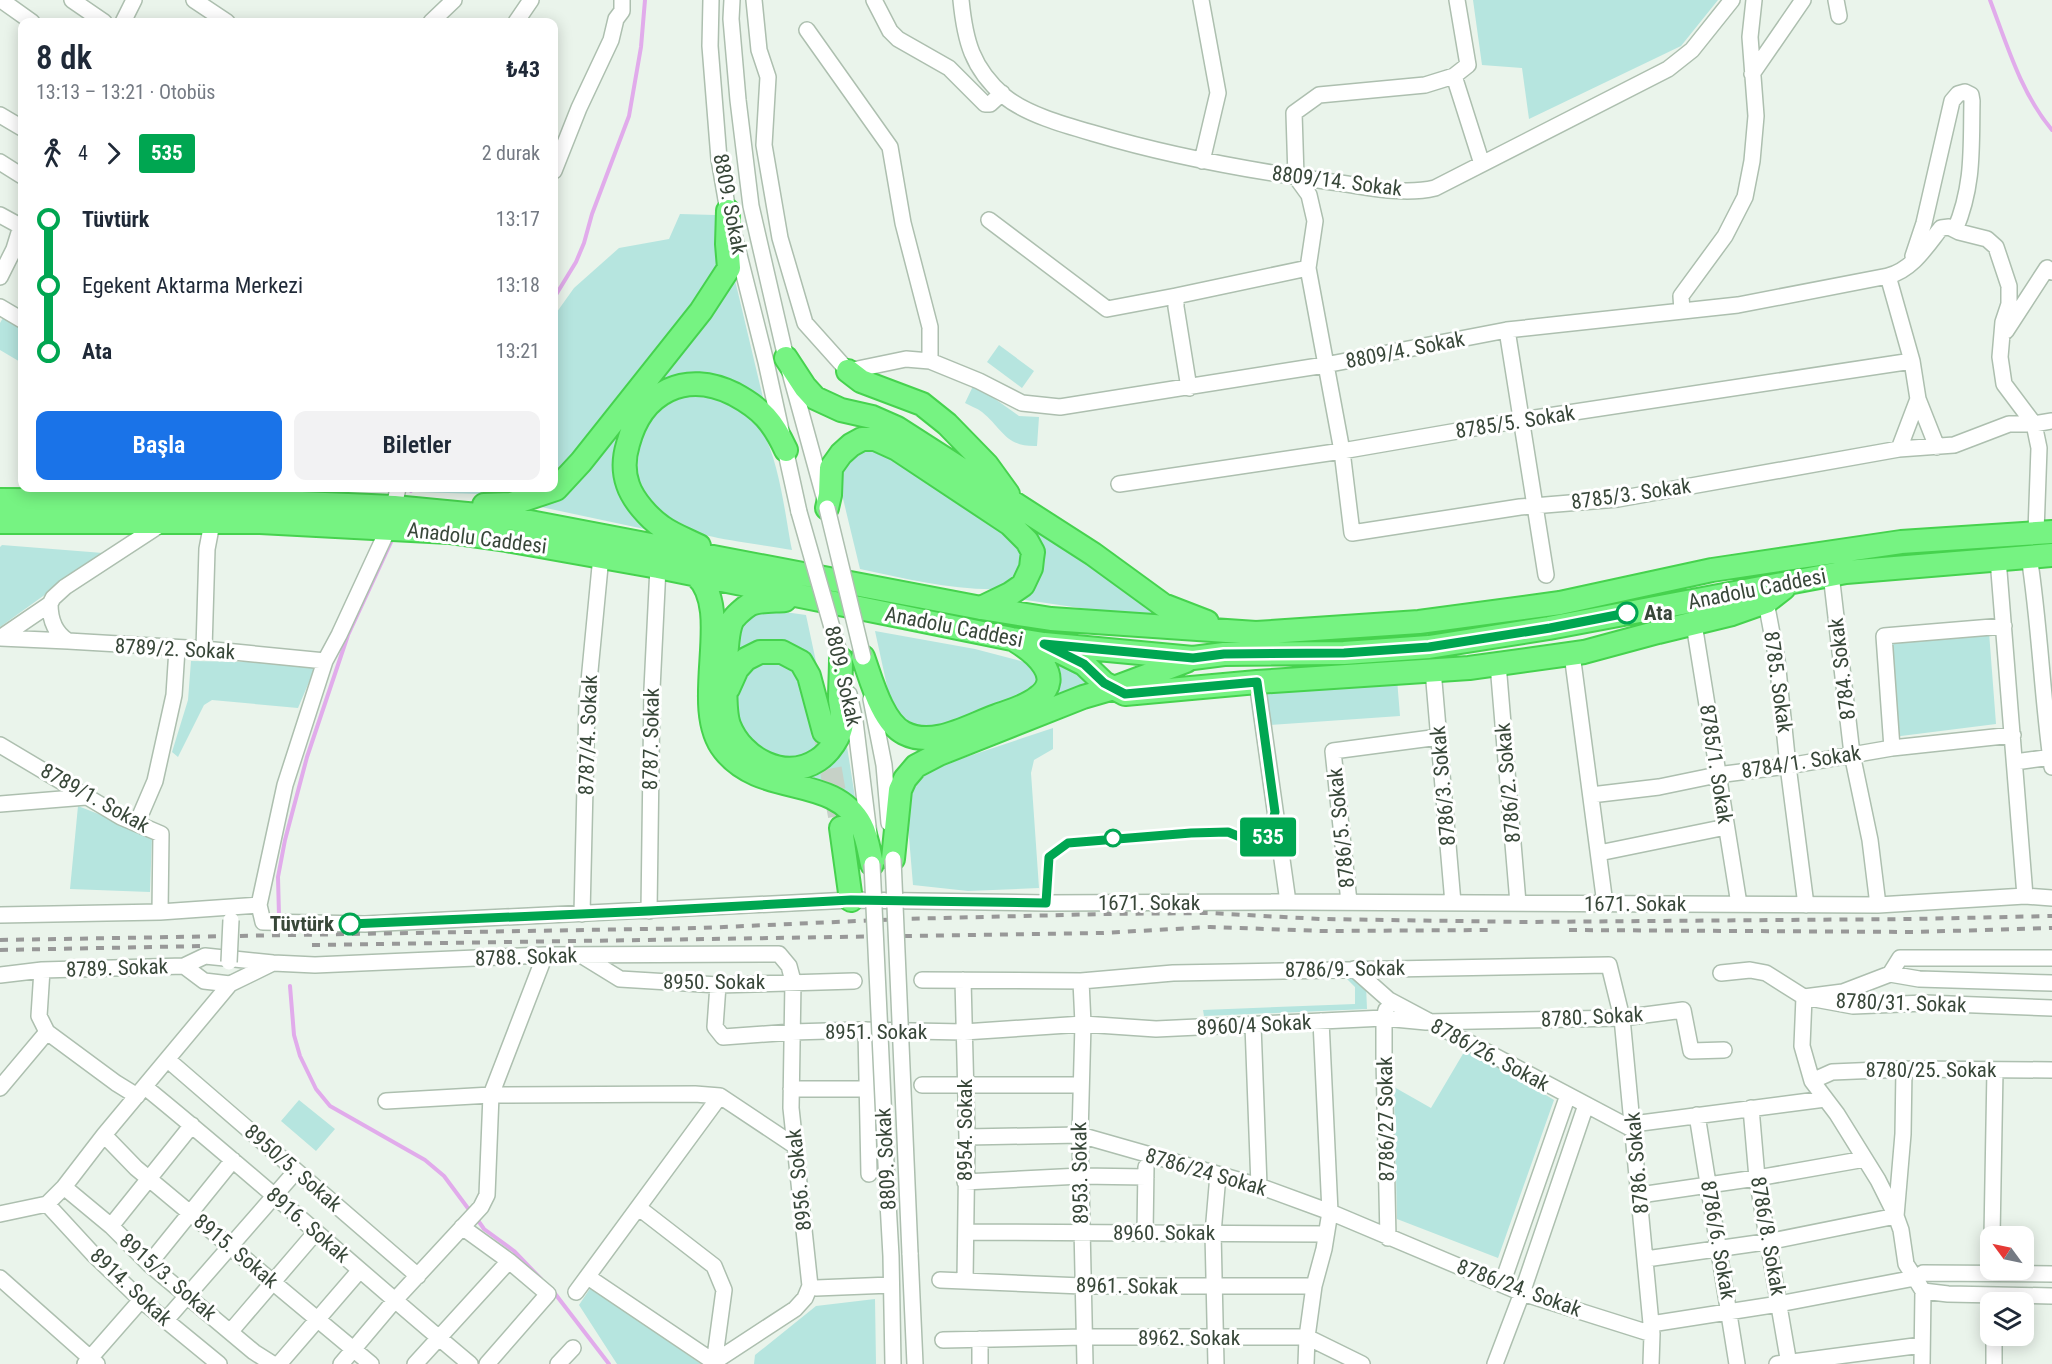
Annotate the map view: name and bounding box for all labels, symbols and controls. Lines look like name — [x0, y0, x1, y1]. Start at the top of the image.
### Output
text: 8 dk — [36, 38, 92, 77]
text: ₺43 — [506, 57, 540, 82]
text: 13:13 – 13:21 · Otobüs — [36, 80, 215, 104]
icon: walk — [36, 137, 69, 170]
icon: forward — [97, 137, 130, 170]
text: 4 — [78, 141, 88, 165]
text: 535 — [151, 141, 183, 165]
text: 2 durak — [482, 141, 540, 165]
street label: 8809. Sokak — [708, 152, 752, 257]
street label: 8809/14. Sokak — [1271, 161, 1404, 201]
text: Tüvtürk — [82, 207, 149, 232]
text: 13:17 — [496, 207, 540, 231]
text: Egekent Aktarma Merkezi — [82, 273, 303, 298]
text: 13:18 — [496, 273, 540, 297]
street label: 8809/4. Sokak — [1344, 327, 1467, 373]
text: Ata — [82, 339, 112, 364]
text: 13:21 — [496, 339, 540, 363]
street label: 8785/5. Sokak — [1454, 401, 1577, 443]
button: Başla — [36, 411, 282, 480]
button: Biletler — [294, 411, 540, 480]
street label: 8785/3. Sokak — [1570, 474, 1693, 514]
street label: Anadolu Caddesi — [406, 518, 548, 558]
street label: Anadolu Caddesi — [1686, 564, 1828, 614]
place label: Ata — [1644, 601, 1673, 625]
street label: Anadolu Caddesi — [883, 602, 1025, 652]
marker: Ata — [1616, 602, 1638, 624]
street label: 8784. Sokak — [1824, 616, 1860, 721]
street label: 8809. Sokak — [820, 623, 866, 729]
street label: 8785. Sokak — [1759, 630, 1797, 735]
street label: 8789/2. Sokak — [114, 634, 236, 664]
street label: 8787/4. Sokak — [574, 674, 602, 796]
street label: 8787. Sokak — [638, 687, 664, 790]
street label: 8785/1. Sokak — [1695, 703, 1737, 826]
street label: 8786/2. Sokak — [1491, 721, 1525, 844]
street label: 8786/3. Sokak — [1426, 724, 1460, 847]
street label: 8784/1. Sokak — [1740, 741, 1863, 783]
street label: 8789/1. Sokak — [37, 758, 154, 838]
street label: 8786/5. Sokak — [1323, 766, 1359, 889]
line badge: 535 — [1234, 818, 1302, 856]
text: 535 — [1252, 825, 1284, 849]
unlabelled marker — [1104, 829, 1122, 847]
street label: 1671. Sokak — [1098, 891, 1201, 915]
street label: 1671. Sokak — [1584, 892, 1687, 916]
place label: Tüvtürk — [270, 912, 335, 936]
marker: Tüvtürk — [339, 913, 361, 935]
street label: 8788. Sokak — [474, 943, 578, 971]
street label: 8789. Sokak — [65, 954, 169, 982]
street label: 8786/9. Sokak — [1285, 956, 1406, 982]
street label: 8950. Sokak — [663, 970, 766, 994]
street label: 8780/31. Sokak — [1835, 989, 1967, 1017]
street label: 8780. Sokak — [1540, 1002, 1644, 1032]
street label: 8960/4 Sokak — [1196, 1010, 1313, 1040]
street label: 8786/26. Sokak — [1427, 1014, 1554, 1097]
street label: 8951. Sokak — [825, 1020, 928, 1044]
street label: 8786/27 Sokak — [1373, 1056, 1399, 1182]
street label: 8780/25. Sokak — [1866, 1058, 1997, 1082]
street label: 8954. Sokak — [953, 1078, 977, 1181]
street label: 8809. Sokak — [871, 1107, 901, 1211]
street label: 8786. Sokak — [1621, 1110, 1653, 1215]
street label: 8950/5. Sokak — [240, 1119, 347, 1217]
street label: 8953. Sokak — [1067, 1121, 1093, 1224]
street label: 8956. Sokak — [782, 1127, 816, 1232]
street label: 8786/24 Sokak — [1143, 1143, 1270, 1201]
street label: 8786/8. Sokak — [1746, 1175, 1790, 1298]
street label: 8786/6. Sokak — [1696, 1179, 1740, 1302]
street label: 8916. Sokak — [262, 1182, 355, 1268]
street label: 8915. Sokak — [189, 1209, 283, 1293]
street label: 8960. Sokak — [1113, 1221, 1216, 1245]
north arrow — [1980, 1226, 2034, 1280]
map controls — [1980, 1226, 2034, 1346]
street label: 8915/3. Sokak — [115, 1228, 222, 1326]
street label: 8914. Sokak — [85, 1243, 177, 1331]
street label: 8786/24. Sokak — [1453, 1254, 1585, 1322]
street label: 8961. Sokak — [1076, 1273, 1179, 1299]
button: layers — [1980, 1292, 2034, 1346]
street label: 8962. Sokak — [1138, 1326, 1241, 1350]

